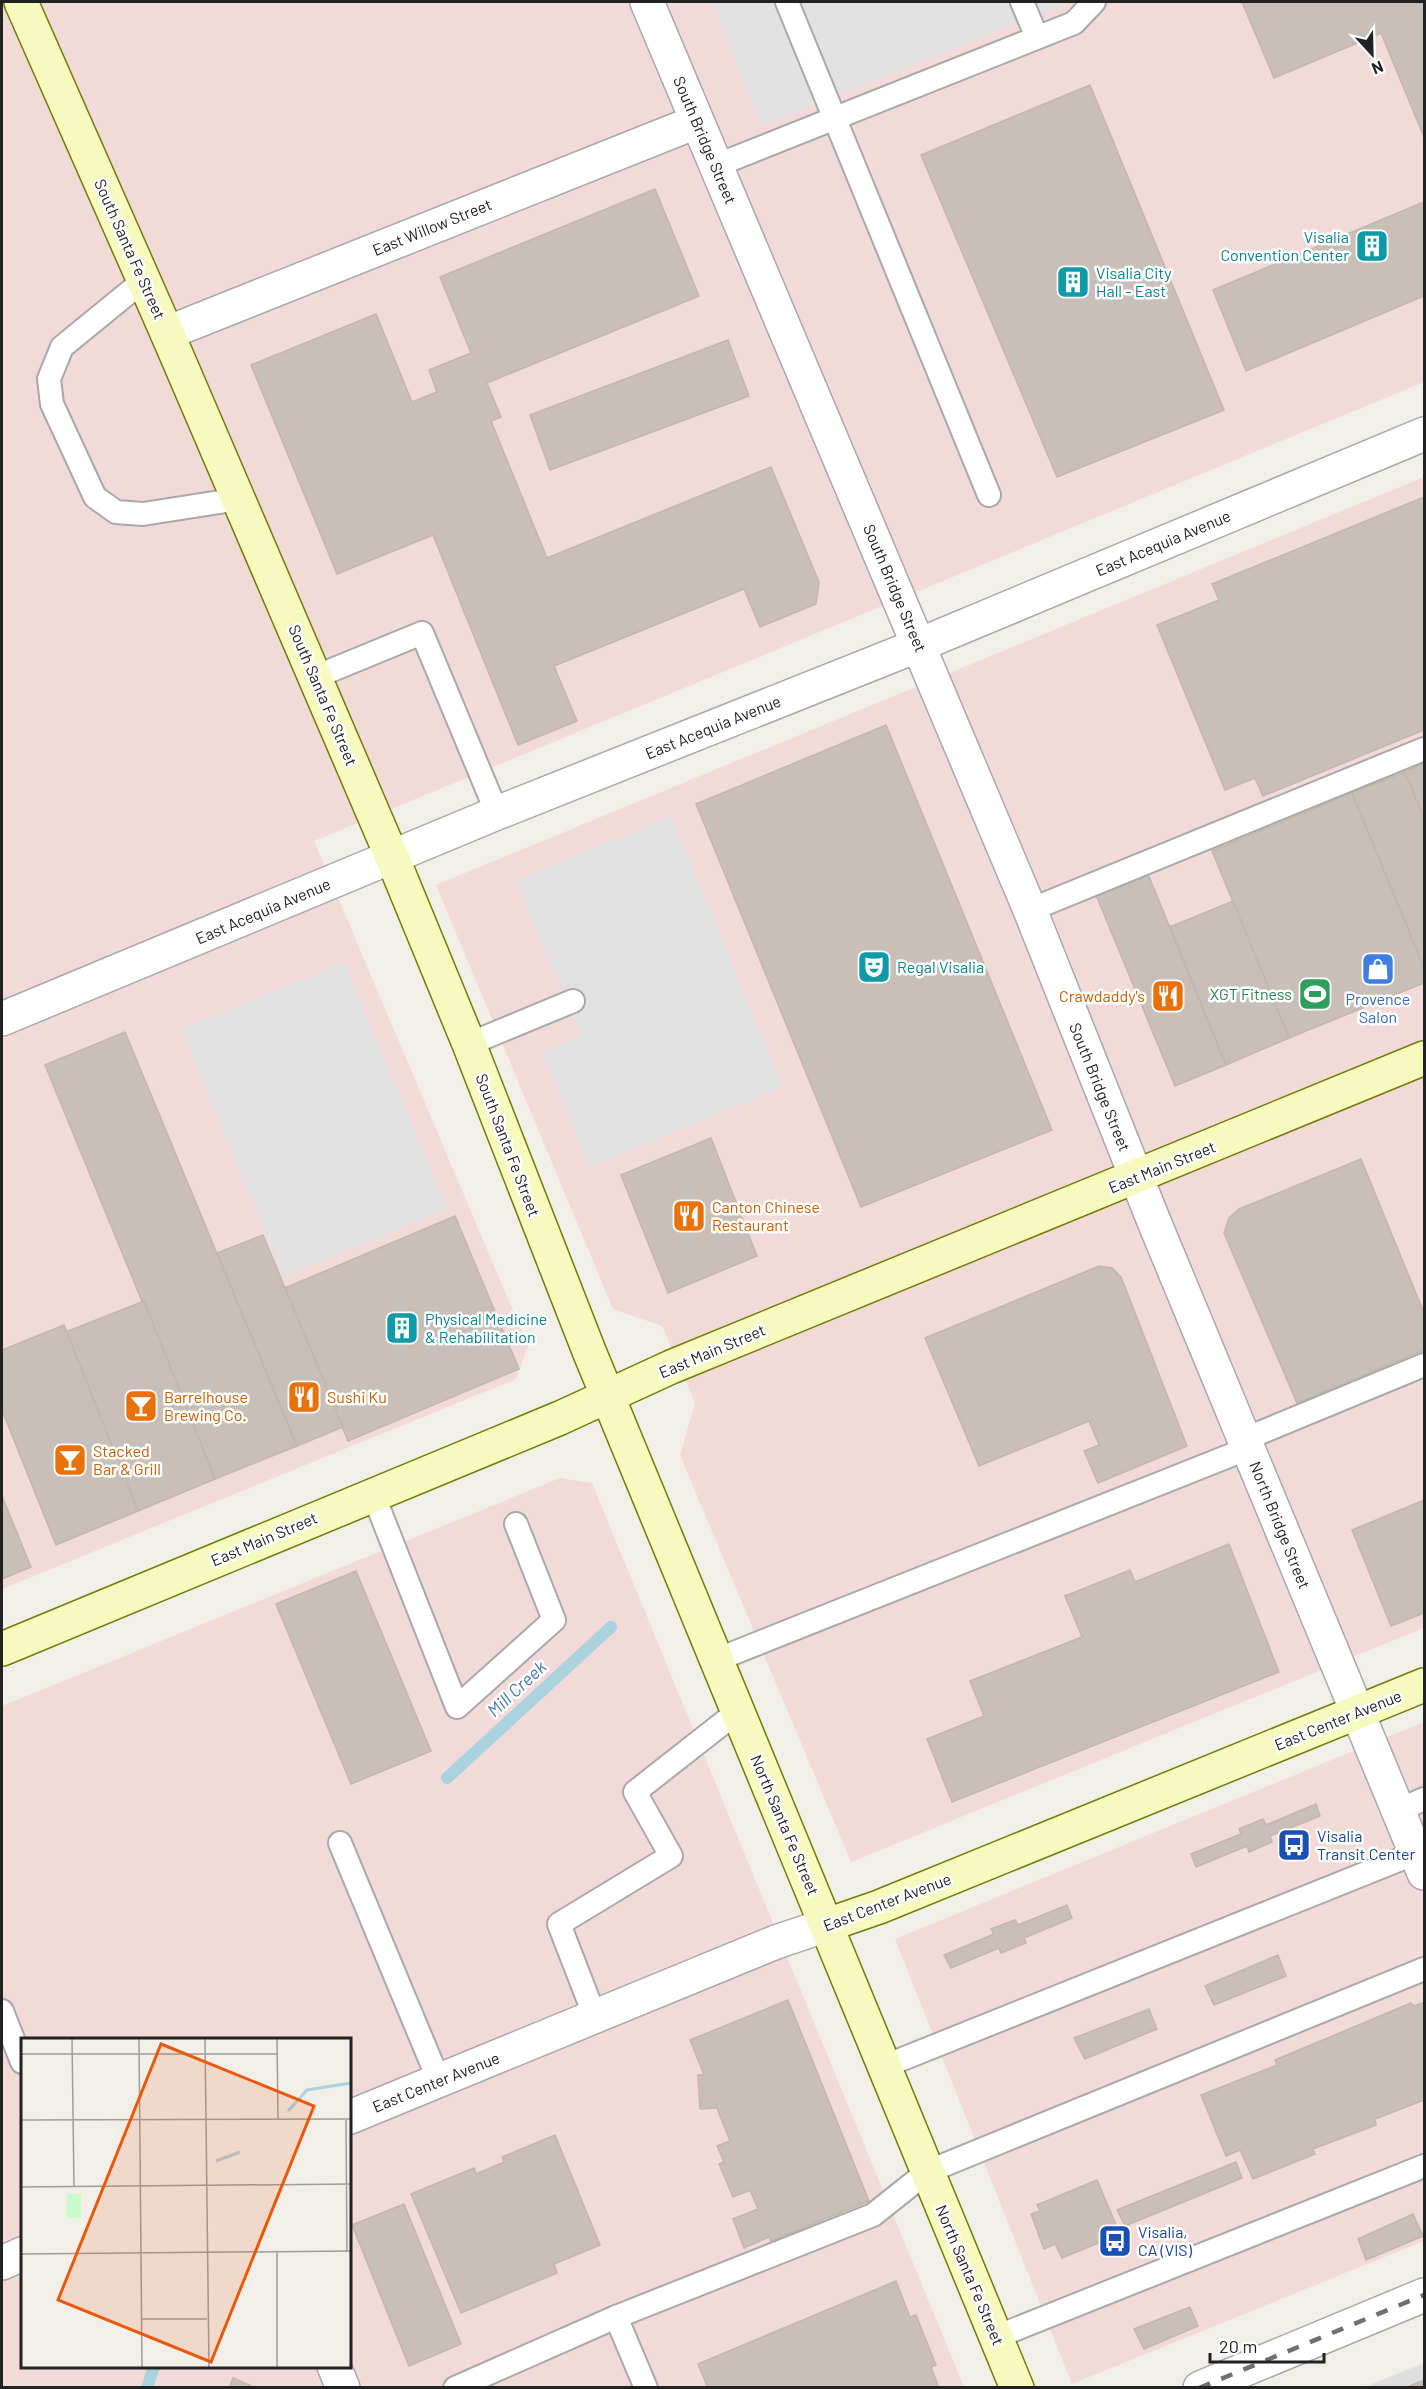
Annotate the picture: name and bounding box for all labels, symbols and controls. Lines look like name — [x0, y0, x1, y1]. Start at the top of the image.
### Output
north arrow — [1342, 24, 1402, 84]
text: N — [1369, 58, 1386, 79]
street label: South Bridge Street — [670, 73, 741, 207]
street label: South Santa Fe Street — [91, 176, 170, 322]
street label: East Willow Street — [369, 194, 494, 259]
place label: Visalia Convention Center — [1220, 227, 1349, 264]
building icon: Visalia Convention Center — [1354, 228, 1390, 264]
place label: Visalia City Hall - East — [1096, 263, 1172, 300]
building icon: Visalia City Hall - East — [1055, 264, 1091, 300]
street label: East Acequia Avenue — [1093, 506, 1233, 580]
street label: South Bridge Street — [860, 521, 931, 655]
street label: South Santa Fe Street — [285, 621, 362, 768]
street label: East Acequia Avenue — [642, 691, 783, 762]
street label: East Acequia Avenue — [193, 874, 333, 948]
theatre icon: Regal Visalia — [856, 949, 892, 985]
shop icon: Provence Salon — [1360, 951, 1396, 987]
place label: Regal Visalia — [897, 957, 984, 976]
sports icon: XGT Fitness — [1297, 976, 1333, 1012]
restaurant icon: Crawdaddy's — [1150, 978, 1186, 1014]
place label: XGT Fitness — [1210, 984, 1292, 1003]
place label: Crawdaddy's — [1059, 986, 1145, 1005]
place label: Provence Salon — [1346, 989, 1410, 1026]
street label: South Bridge Street — [1066, 1020, 1135, 1154]
street label: South Santa Fe Street — [472, 1071, 544, 1219]
street label: East Main Street — [1106, 1136, 1218, 1197]
place label: Canton Chinese Restaurant — [712, 1197, 820, 1234]
restaurant icon: Canton Chinese Restaurant — [671, 1198, 707, 1234]
place label: Physical Medicine & Rehabilitation — [425, 1309, 547, 1346]
building icon: Physical Medicine & Rehabilitation — [384, 1310, 420, 1346]
street label: East Main Street — [656, 1320, 768, 1382]
restaurant icon: Sushi Ku — [286, 1379, 322, 1415]
place label: Barrelhouse Brewing Co. — [164, 1387, 248, 1424]
place label: Sushi Ku — [327, 1387, 387, 1406]
bar icon: Barrelhouse Brewing Co. — [123, 1388, 159, 1424]
place label: Stacked Bar & Grill — [93, 1441, 161, 1478]
bar icon: Stacked Bar & Grill — [52, 1442, 88, 1478]
street label: North Bridge Street — [1246, 1458, 1315, 1591]
street label: East Main Street — [208, 1508, 320, 1570]
water label: Mill Creek — [482, 1655, 551, 1721]
street label: East Center Avenue — [1271, 1685, 1404, 1754]
street label: North Santa Fe Street — [747, 1752, 824, 1898]
place label: Visalia Transit Center — [1317, 1826, 1416, 1863]
bus stop icon: Visalia Transit Center — [1276, 1827, 1312, 1863]
street label: East Center Avenue — [820, 1868, 953, 1935]
inset map — [21, 2038, 351, 2368]
street label: East Center Avenue — [369, 2047, 502, 2116]
street label: North Santa Fe Street — [932, 2202, 1009, 2348]
place label: Visalia, CA (VIS) — [1138, 2222, 1193, 2259]
bus stop icon: Visalia, CA (VIS) — [1097, 2223, 1133, 2259]
scale bar — [1210, 2326, 1324, 2364]
text: 20 m — [1219, 2335, 1257, 2357]

